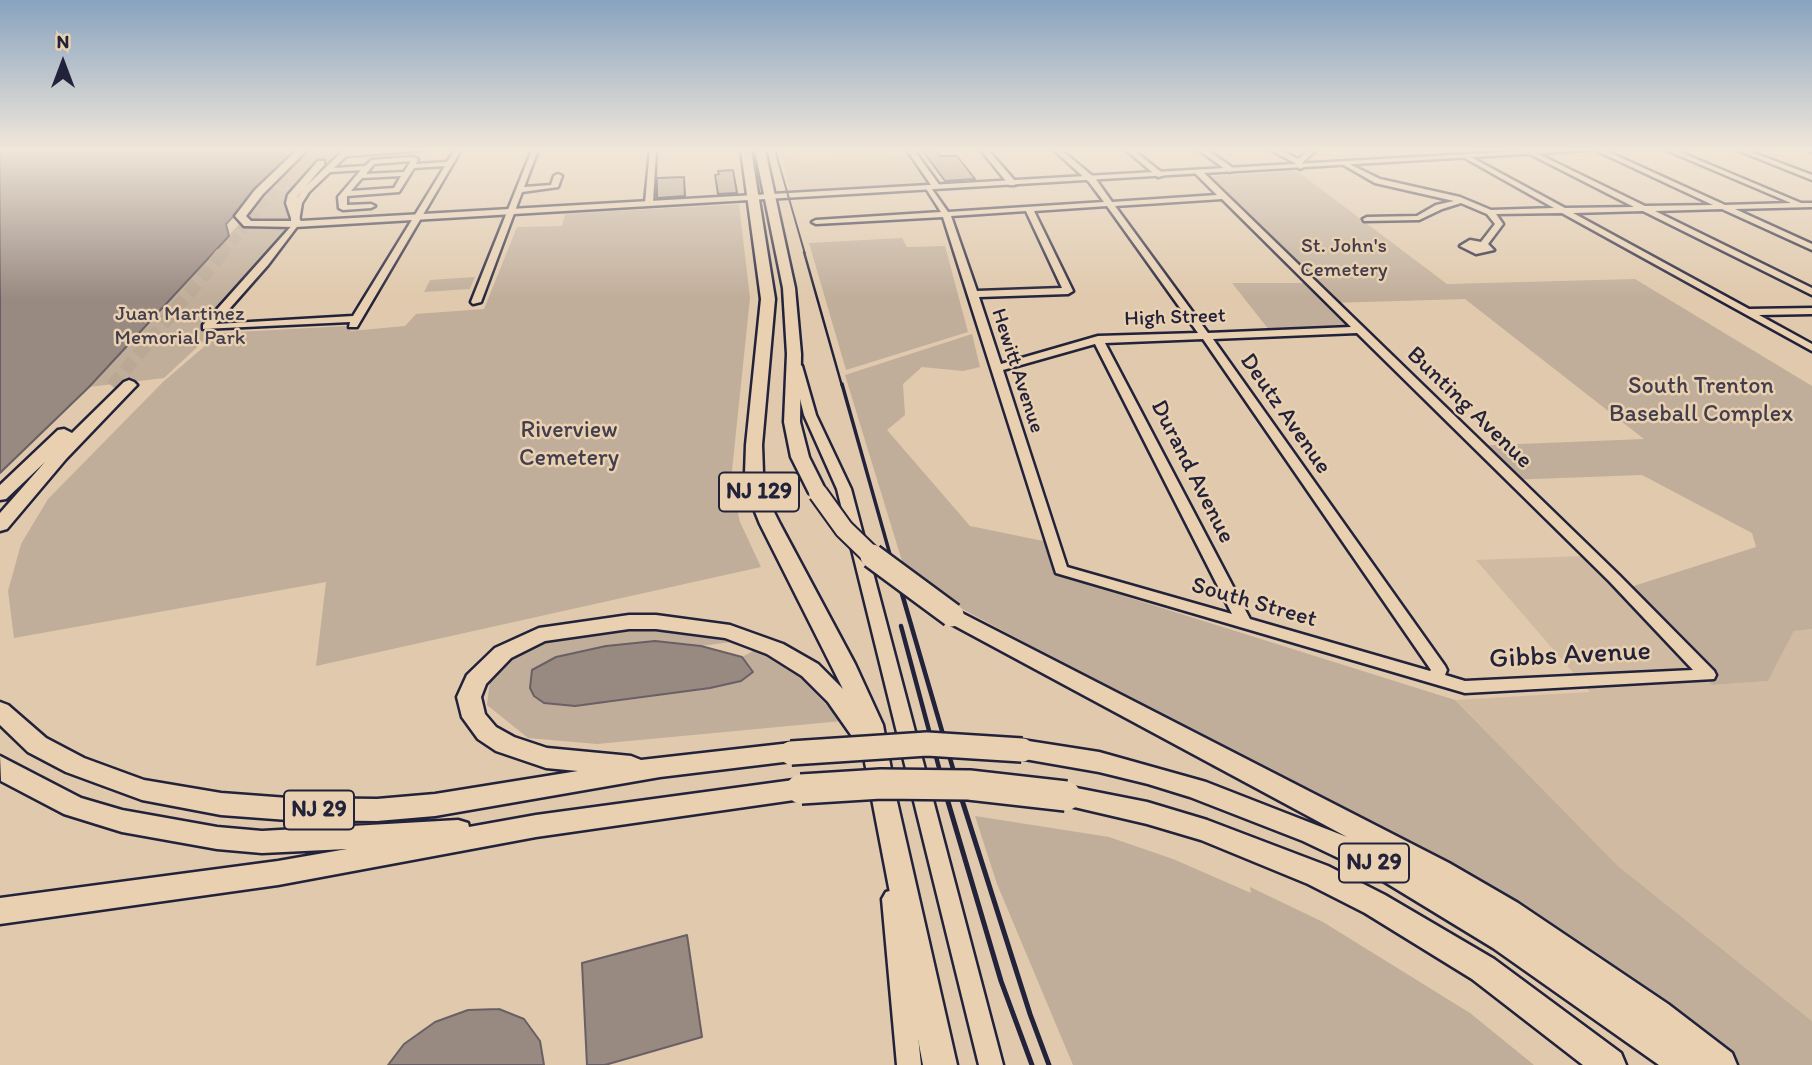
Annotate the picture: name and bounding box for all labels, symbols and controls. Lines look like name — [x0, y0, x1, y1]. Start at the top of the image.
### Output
north arrow — [28, 28, 98, 98]
text: N — [57, 30, 69, 53]
park label: St. John's Cemetery — [1300, 234, 1388, 284]
park label: Juan Martinez Memorial Park — [114, 302, 246, 352]
street label: High Street — [1124, 304, 1226, 332]
street label: Hewitt Avenue — [985, 305, 1049, 437]
street label: Bunting Avenue — [1400, 341, 1538, 475]
street label: Deutz Avenue — [1233, 348, 1337, 480]
park label: South Trenton Baseball Complex — [1609, 373, 1793, 429]
street label: Durand Avenue — [1144, 396, 1240, 548]
park label: Riverview Cemetery — [519, 417, 619, 473]
road number: NJ 129 — [719, 472, 799, 512]
street label: South Street — [1188, 571, 1320, 635]
street label: Gibbs Avenue — [1488, 635, 1652, 677]
road number: NJ 29 — [284, 790, 354, 830]
road number: NJ 29 — [1339, 844, 1409, 883]

